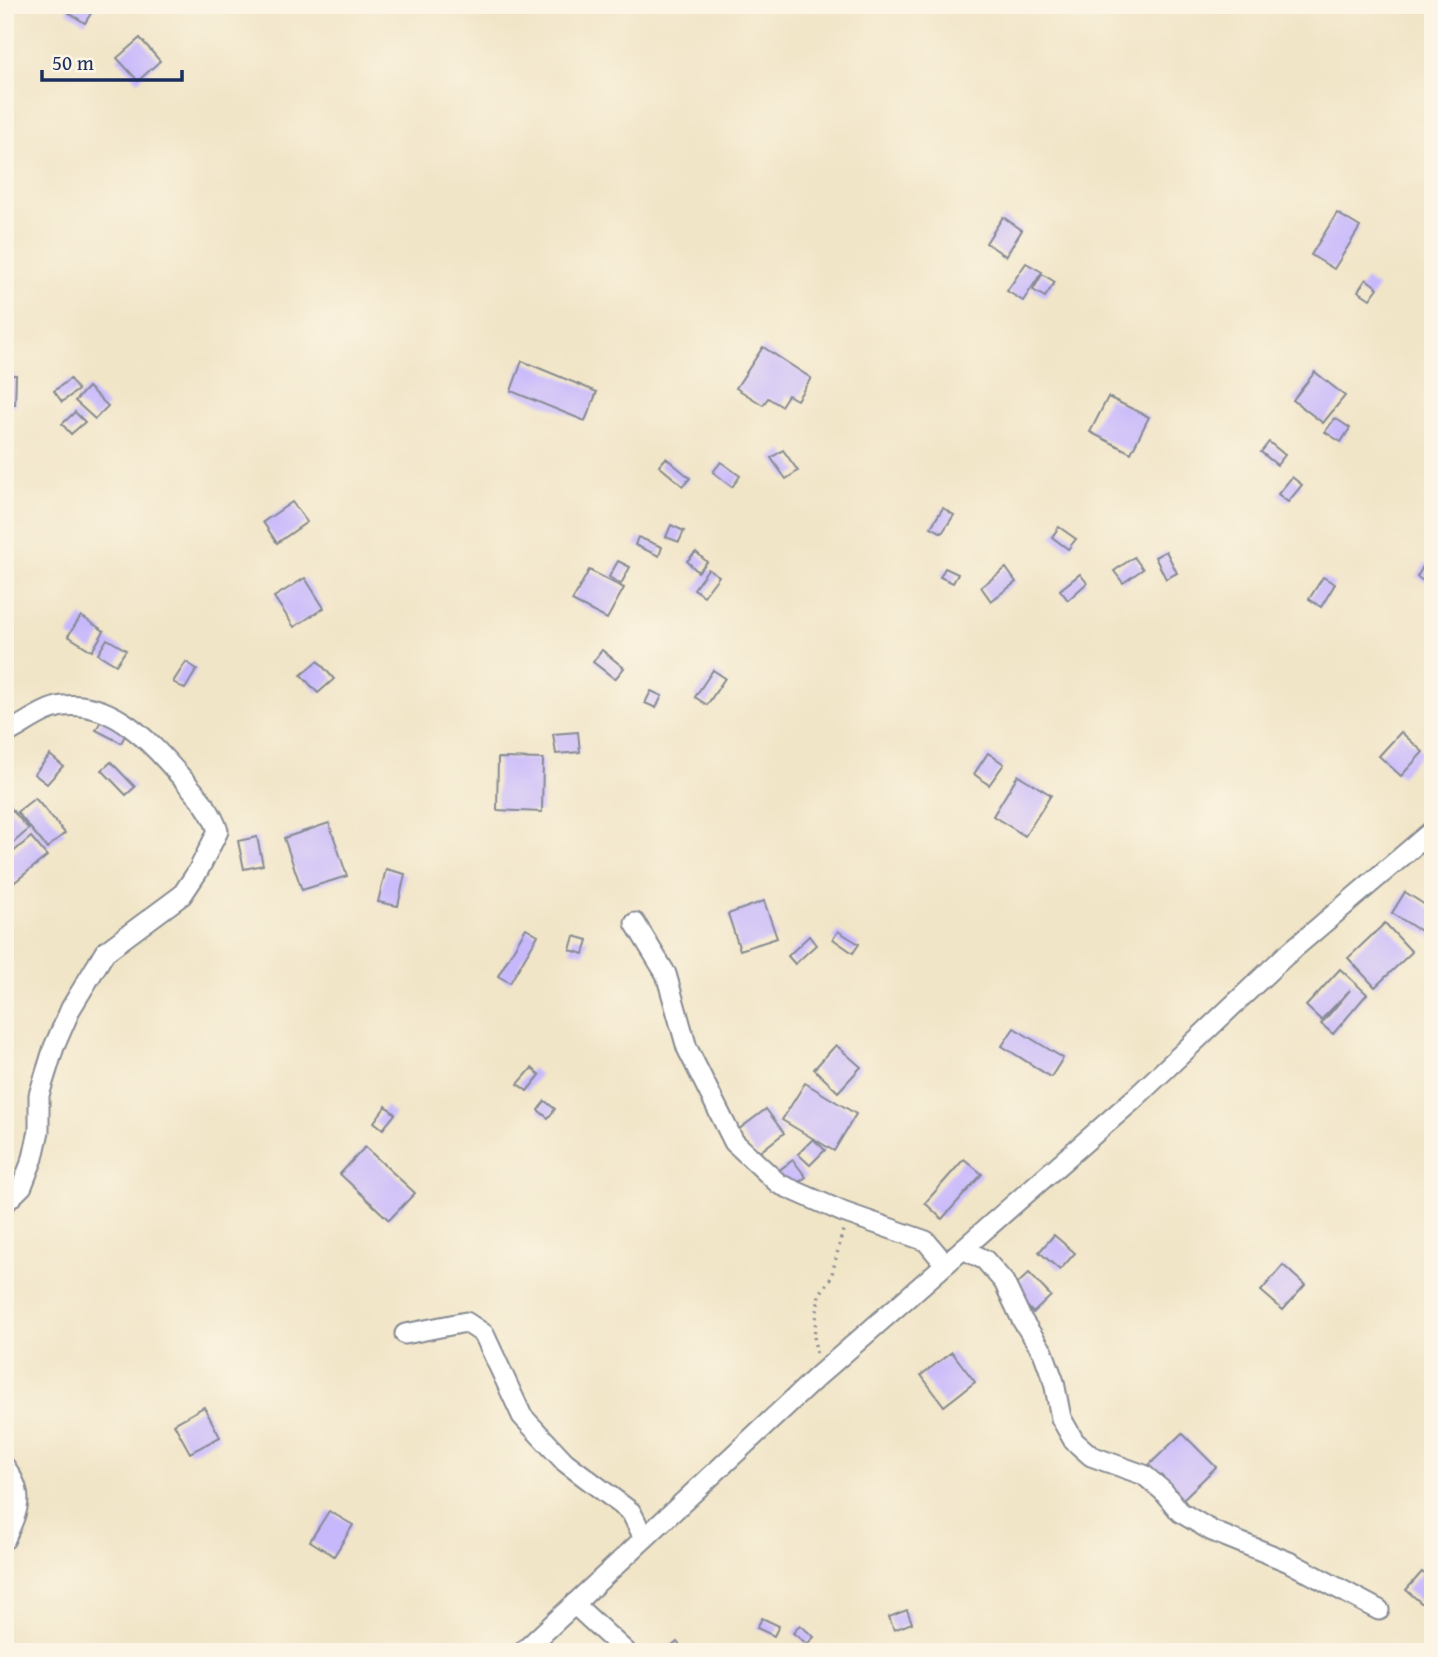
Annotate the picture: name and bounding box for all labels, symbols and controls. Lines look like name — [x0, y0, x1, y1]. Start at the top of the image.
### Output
scale bar — [42, 38, 182, 82]
text: 50 m — [52, 47, 94, 78]

